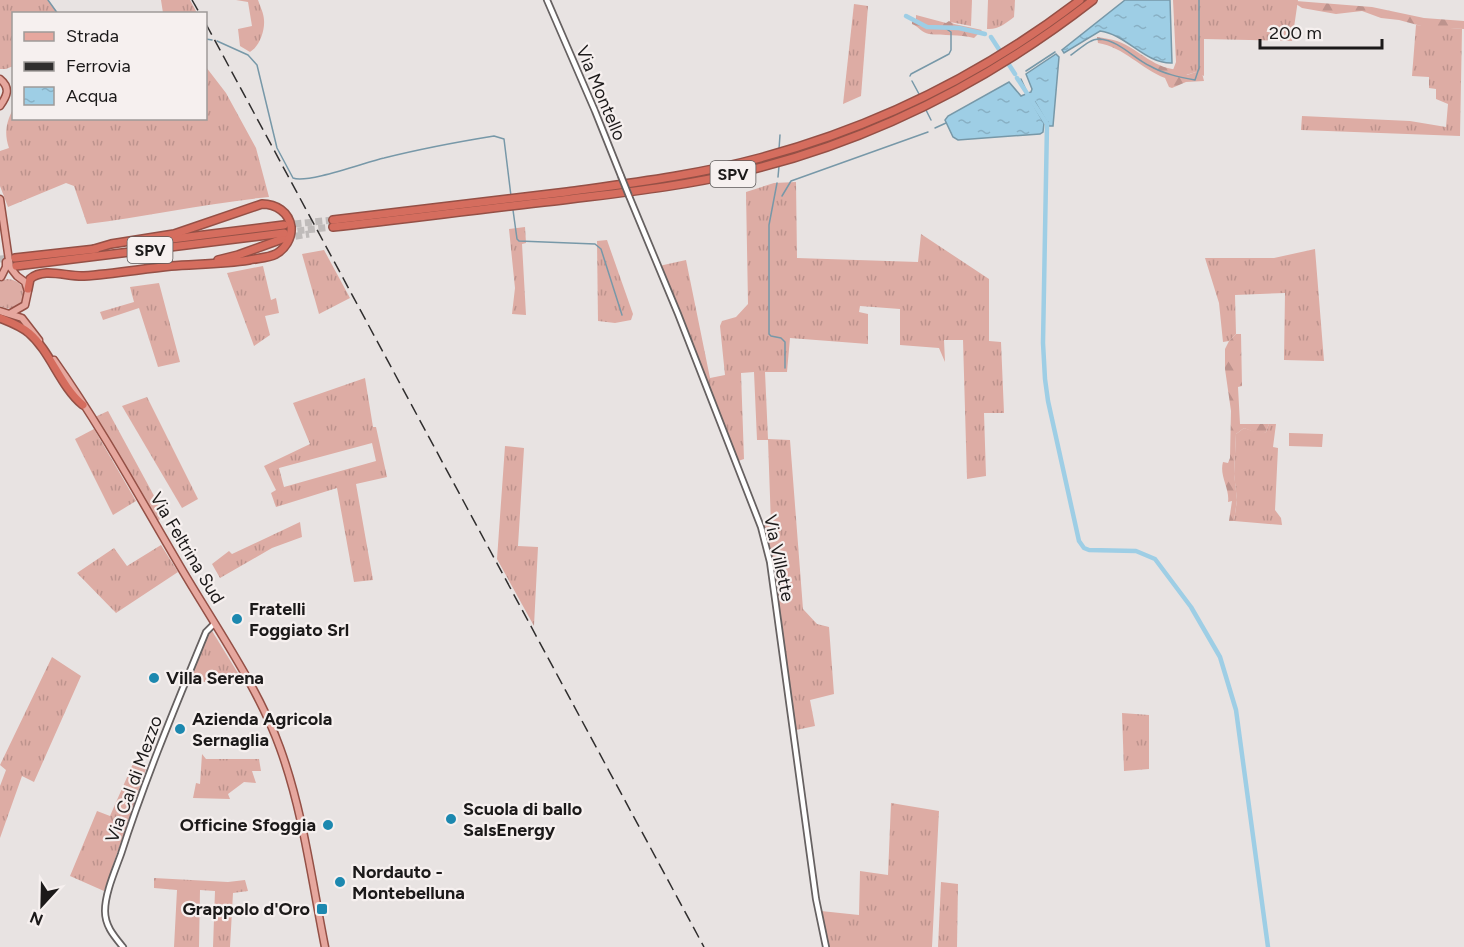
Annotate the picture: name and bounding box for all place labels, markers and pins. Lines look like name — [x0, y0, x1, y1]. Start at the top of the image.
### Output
place label: Fratelli Foggiato Srl — [249, 598, 349, 641]
marker: Fratelli Foggiato Srl — [230, 612, 244, 626]
place label: Villa Serena — [166, 667, 264, 689]
marker: Villa Serena — [147, 671, 161, 685]
place label: Azienda Agricola Sernaglia — [192, 708, 332, 751]
marker: Azienda Agricola Sernaglia — [173, 722, 187, 736]
place label: Scuola di ballo SalsEnergy — [463, 798, 582, 841]
marker: Scuola di ballo SalsEnergy — [444, 812, 458, 826]
place label: Officine Sfoggia — [180, 814, 316, 836]
marker: Officine Sfoggia — [321, 818, 335, 832]
place label: Nordauto - Montebelluna — [352, 861, 465, 904]
marker: Nordauto - Montebelluna — [333, 875, 347, 889]
place label: Grappolo d'Oro — [182, 898, 310, 920]
marker: Grappolo d'Oro — [315, 902, 329, 916]

